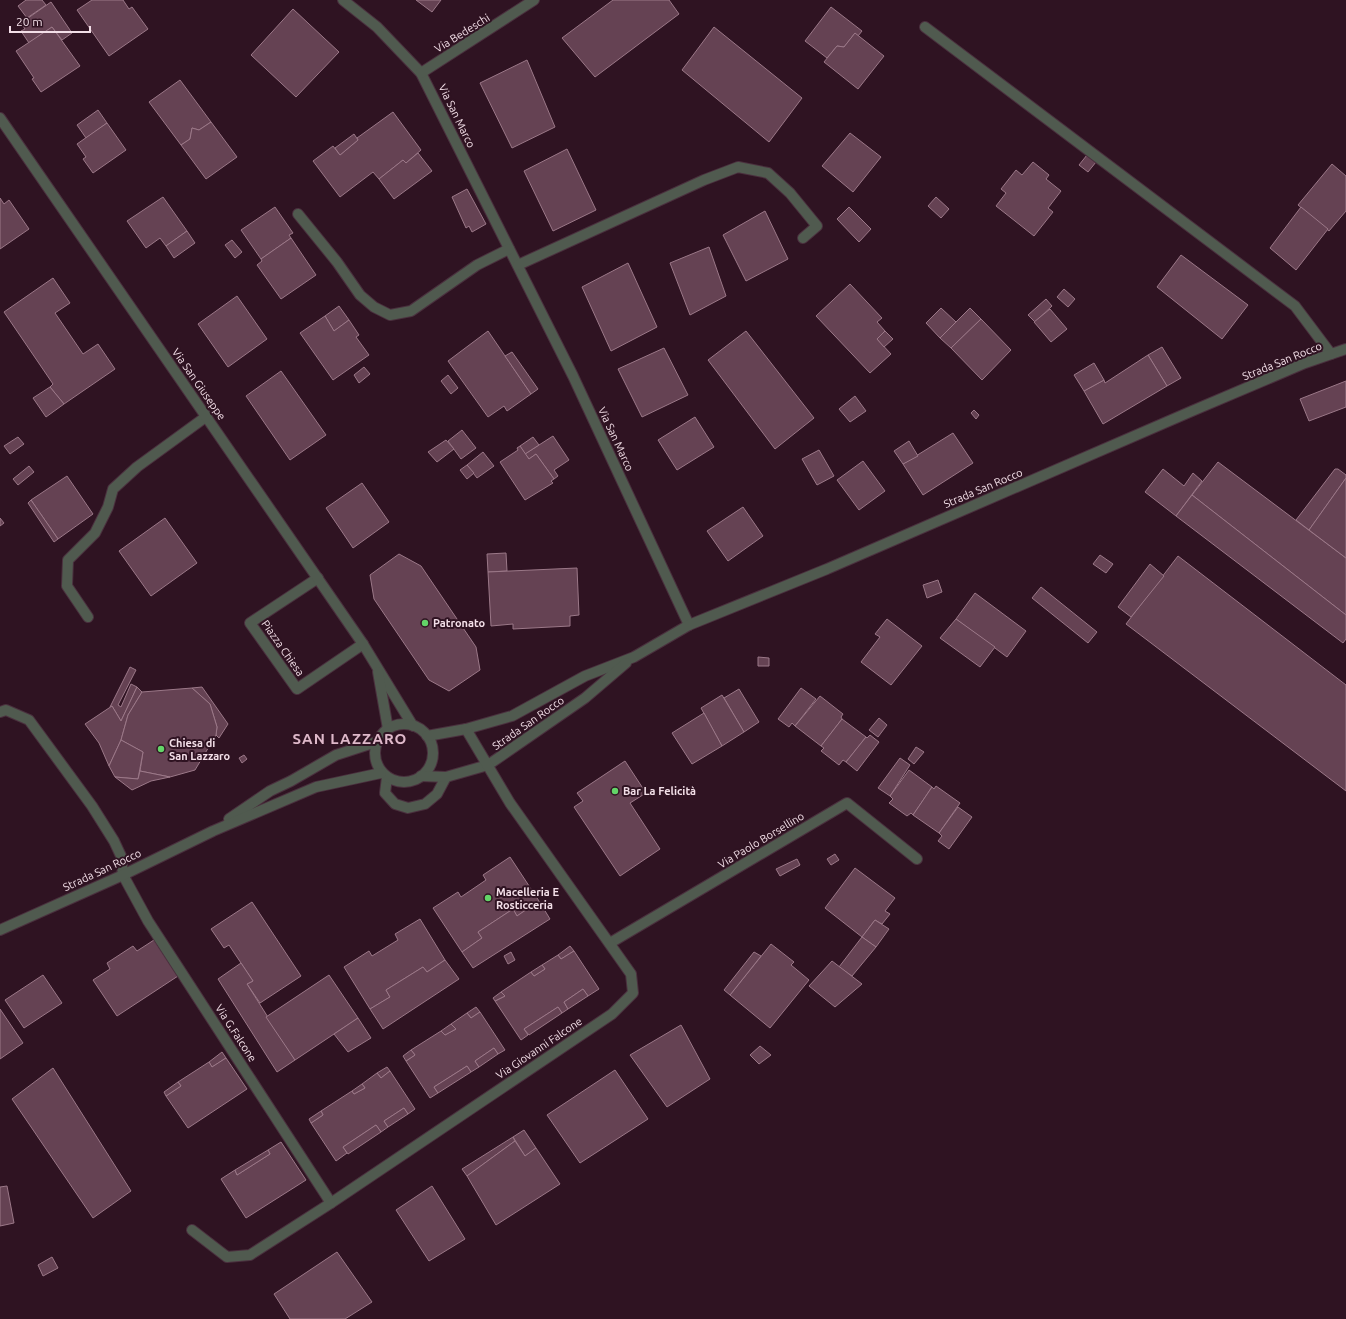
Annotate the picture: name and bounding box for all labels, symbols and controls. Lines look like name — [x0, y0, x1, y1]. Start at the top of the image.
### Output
scale bar — [10, 8, 90, 34]
street label: Via Bedeschi — [432, 11, 492, 55]
text: 20 m — [16, 15, 43, 28]
street label: Via San Marco — [436, 82, 478, 150]
street label: Strada San Rocco — [1241, 340, 1323, 382]
street label: Via San Giuseppe — [170, 346, 228, 422]
street label: Via San Marco — [596, 405, 636, 473]
street label: Strada San Rocco — [942, 466, 1024, 510]
place label: Patronato — [433, 617, 486, 629]
street label: Piazza Chiesa — [259, 618, 307, 678]
marker: Patronato — [420, 618, 430, 628]
street label: Strada San Rocco — [490, 694, 566, 752]
district label: SAN LAZZARO — [293, 730, 407, 747]
place label: Chiesa di San Lazzaro — [169, 737, 231, 762]
marker: Chiesa di San Lazzaro — [156, 744, 166, 754]
place label: Bar La Felicità — [623, 785, 696, 797]
marker: Bar La Felicità — [610, 786, 620, 796]
street label: Via Paolo Borsellino — [716, 810, 806, 870]
street label: Strada San Rocco — [61, 847, 143, 893]
place label: Macelleria E Rosticceria — [496, 886, 559, 911]
marker: Macelleria E Rosticceria — [483, 893, 493, 903]
street label: Via G.Falcone — [213, 1002, 259, 1064]
street label: Via Giovanni Falcone — [494, 1015, 584, 1081]

